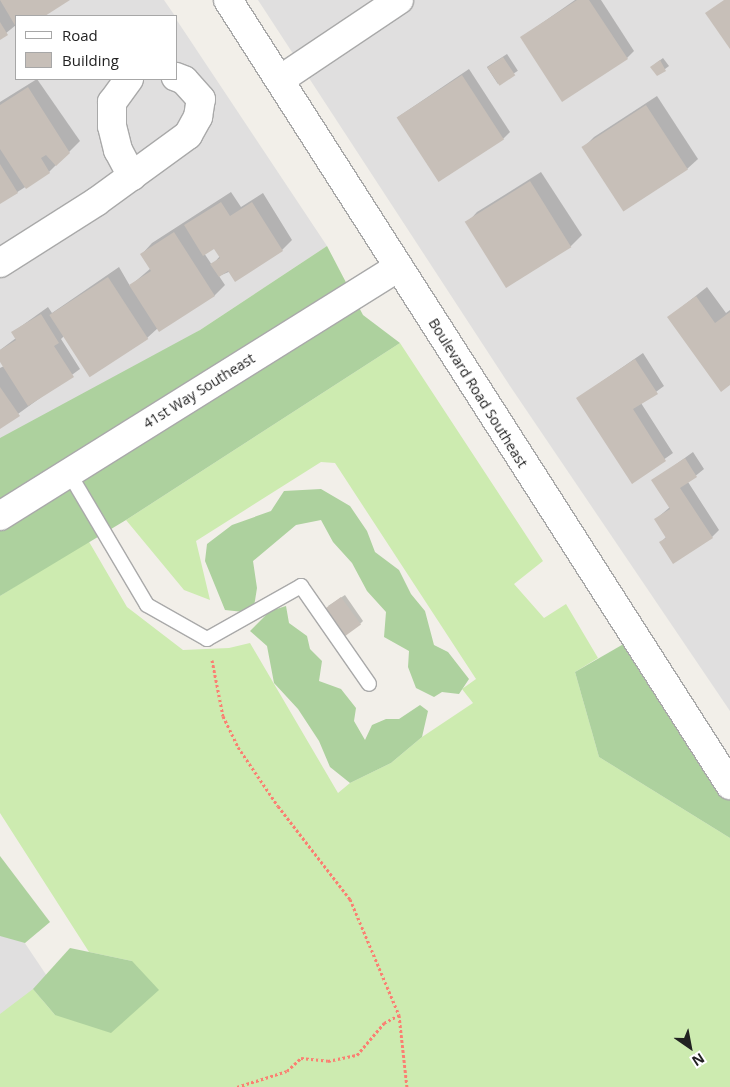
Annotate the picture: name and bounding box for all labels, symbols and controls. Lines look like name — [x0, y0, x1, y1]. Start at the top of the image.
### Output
legend — [15, 15, 178, 80]
text: Road — [62, 25, 98, 45]
text: Building — [62, 50, 119, 70]
street label: Boulevard Road Southeast — [425, 315, 531, 471]
street label: 41st Way Southeast — [140, 350, 258, 432]
north arrow — [665, 1022, 715, 1072]
text: N — [688, 1049, 708, 1071]

